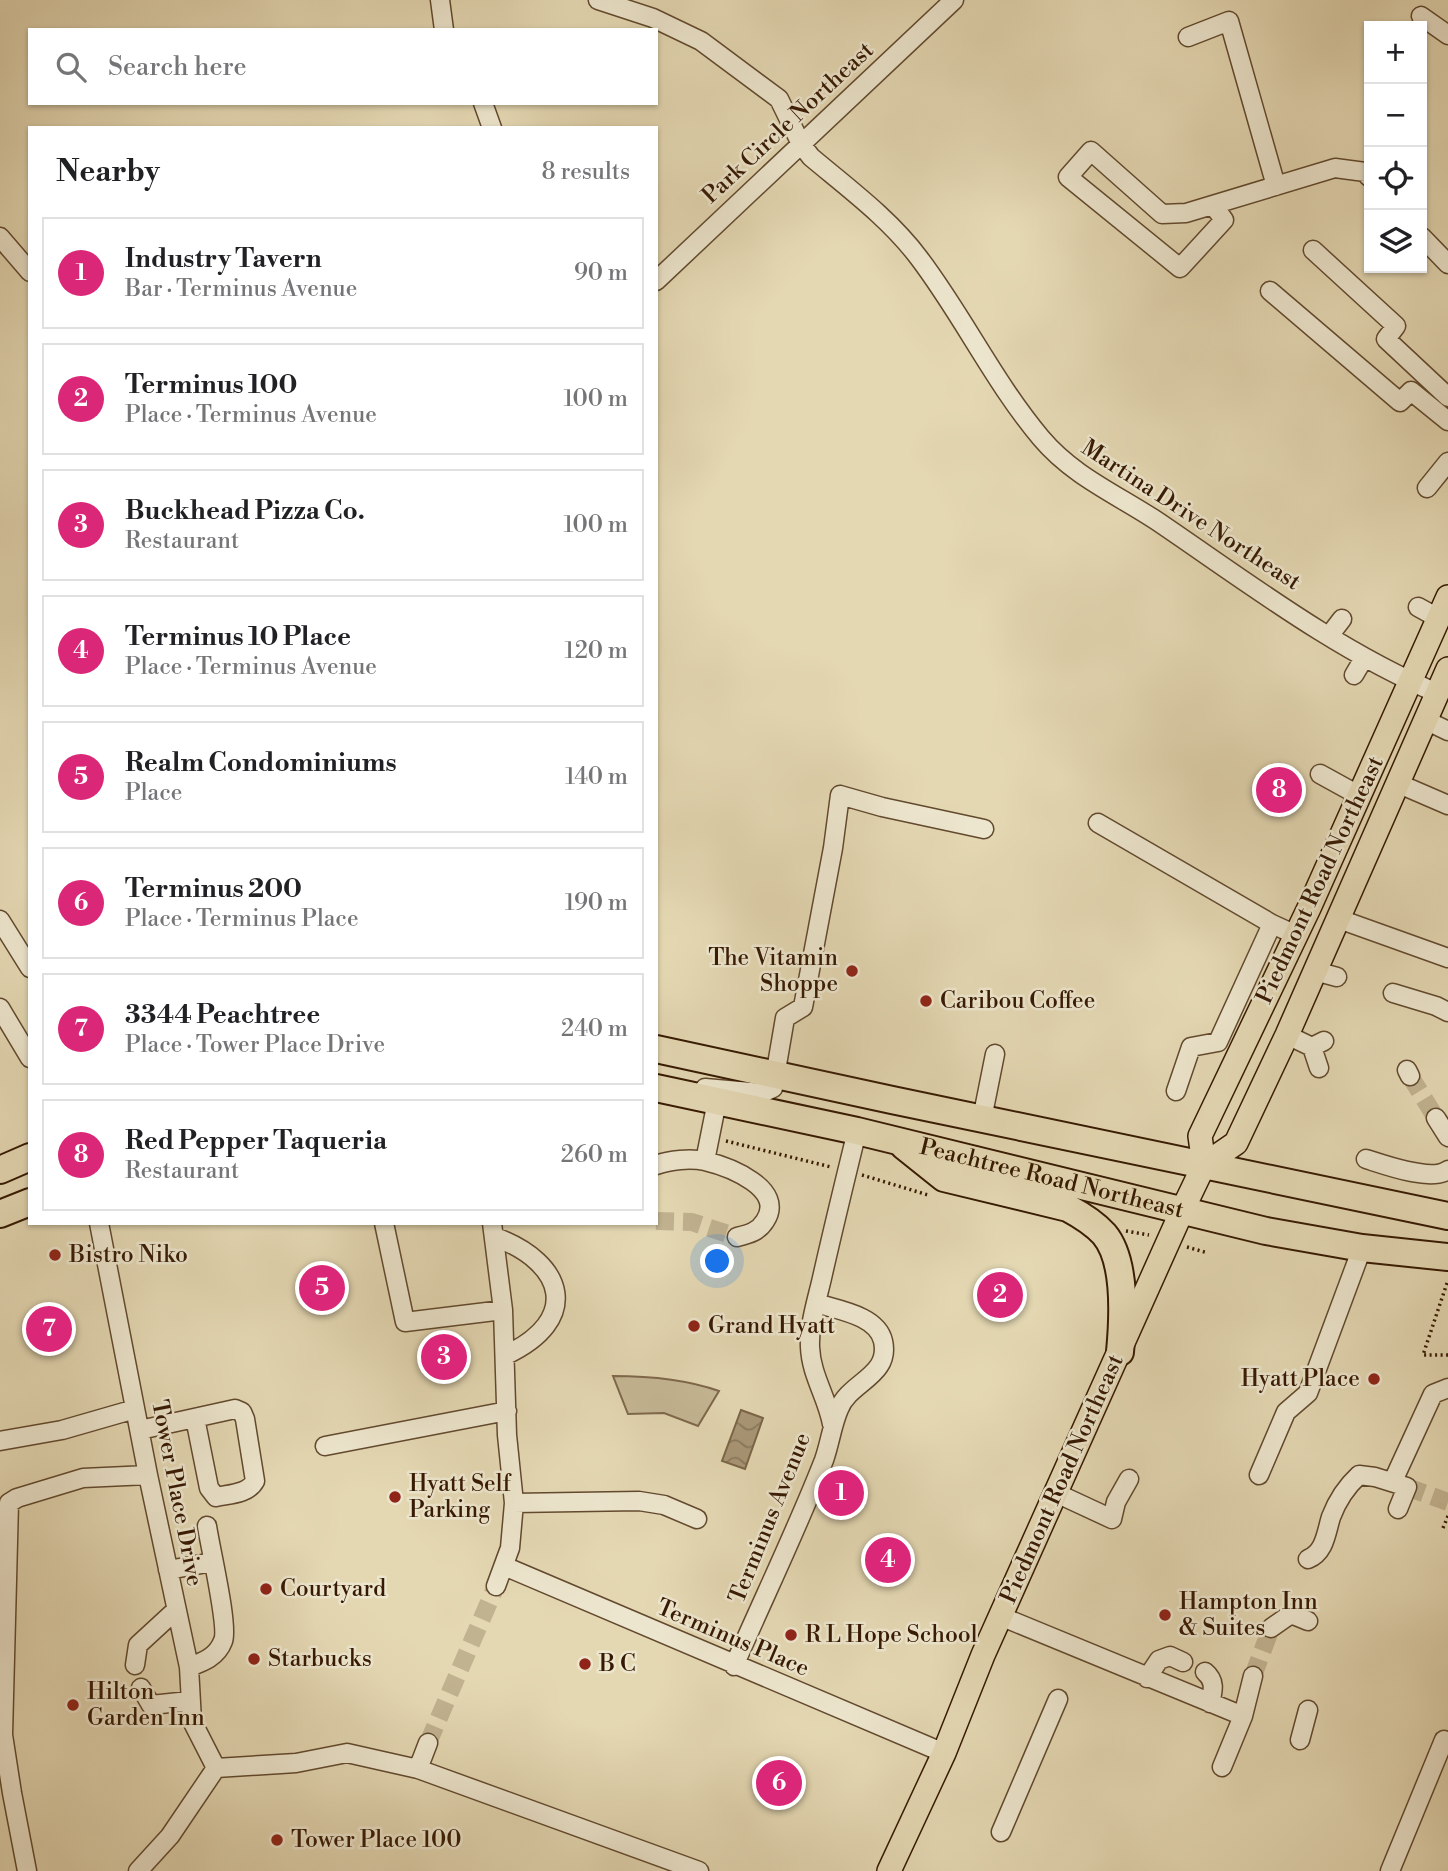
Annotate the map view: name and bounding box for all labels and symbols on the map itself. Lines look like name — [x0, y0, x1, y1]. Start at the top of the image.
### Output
street label: Park Circle Northeast — [696, 36, 880, 210]
street label: Martina Drive Northeast — [1076, 434, 1306, 596]
street label: Piedmont Road Northeast — [1250, 752, 1390, 1008]
pin: 8 — [1256, 764, 1302, 816]
place label: The Vitamin Shoppe — [708, 944, 838, 998]
marker: The Vitamin Shoppe — [844, 963, 860, 979]
place label: Caribou Coffee — [940, 987, 1095, 1015]
marker: Caribou Coffee — [918, 993, 934, 1009]
street label: Peachtree Road Northeast — [917, 1133, 1187, 1224]
place label: Bistro Niko — [68, 1241, 188, 1269]
your location — [700, 1244, 734, 1278]
marker: Bistro Niko — [47, 1247, 63, 1263]
pin: 5 — [299, 1262, 345, 1314]
pin: 2 — [977, 1269, 1023, 1321]
pin: 7 — [26, 1303, 72, 1355]
place label: Grand Hyatt — [708, 1312, 835, 1340]
marker: Grand Hyatt — [686, 1318, 702, 1334]
pin: 3 — [421, 1331, 467, 1383]
street label: Piedmont Road Northeast — [994, 1350, 1130, 1608]
place label: Hyatt Place — [1241, 1365, 1360, 1393]
marker: Hyatt Place — [1366, 1371, 1382, 1387]
street label: Tower Place Drive — [145, 1397, 209, 1589]
street label: Terminus Avenue — [723, 1429, 817, 1607]
pin: 1 — [818, 1467, 864, 1519]
place label: Hyatt Self Parking — [409, 1470, 513, 1524]
marker: Hyatt Self Parking — [387, 1489, 403, 1505]
pin: 4 — [865, 1534, 911, 1586]
place label: Courtyard — [280, 1575, 386, 1603]
marker: Courtyard — [258, 1581, 274, 1597]
place label: Hampton Inn & Suites — [1179, 1588, 1318, 1642]
street label: Terminus Place — [653, 1593, 813, 1683]
marker: Hampton Inn & Suites — [1157, 1607, 1173, 1623]
place label: R L Hope School — [805, 1621, 978, 1649]
marker: R L Hope School — [783, 1627, 799, 1643]
place label: Starbucks — [268, 1645, 372, 1673]
place label: B C — [598, 1650, 636, 1678]
marker: Starbucks — [246, 1651, 262, 1667]
marker: B C — [577, 1656, 593, 1672]
place label: Hilton Garden Inn — [87, 1678, 205, 1732]
marker: Hilton Garden Inn — [65, 1697, 81, 1713]
pin: 6 — [756, 1757, 802, 1809]
place label: Tower Place 100 — [291, 1826, 461, 1854]
marker: Tower Place 100 — [269, 1832, 285, 1848]

